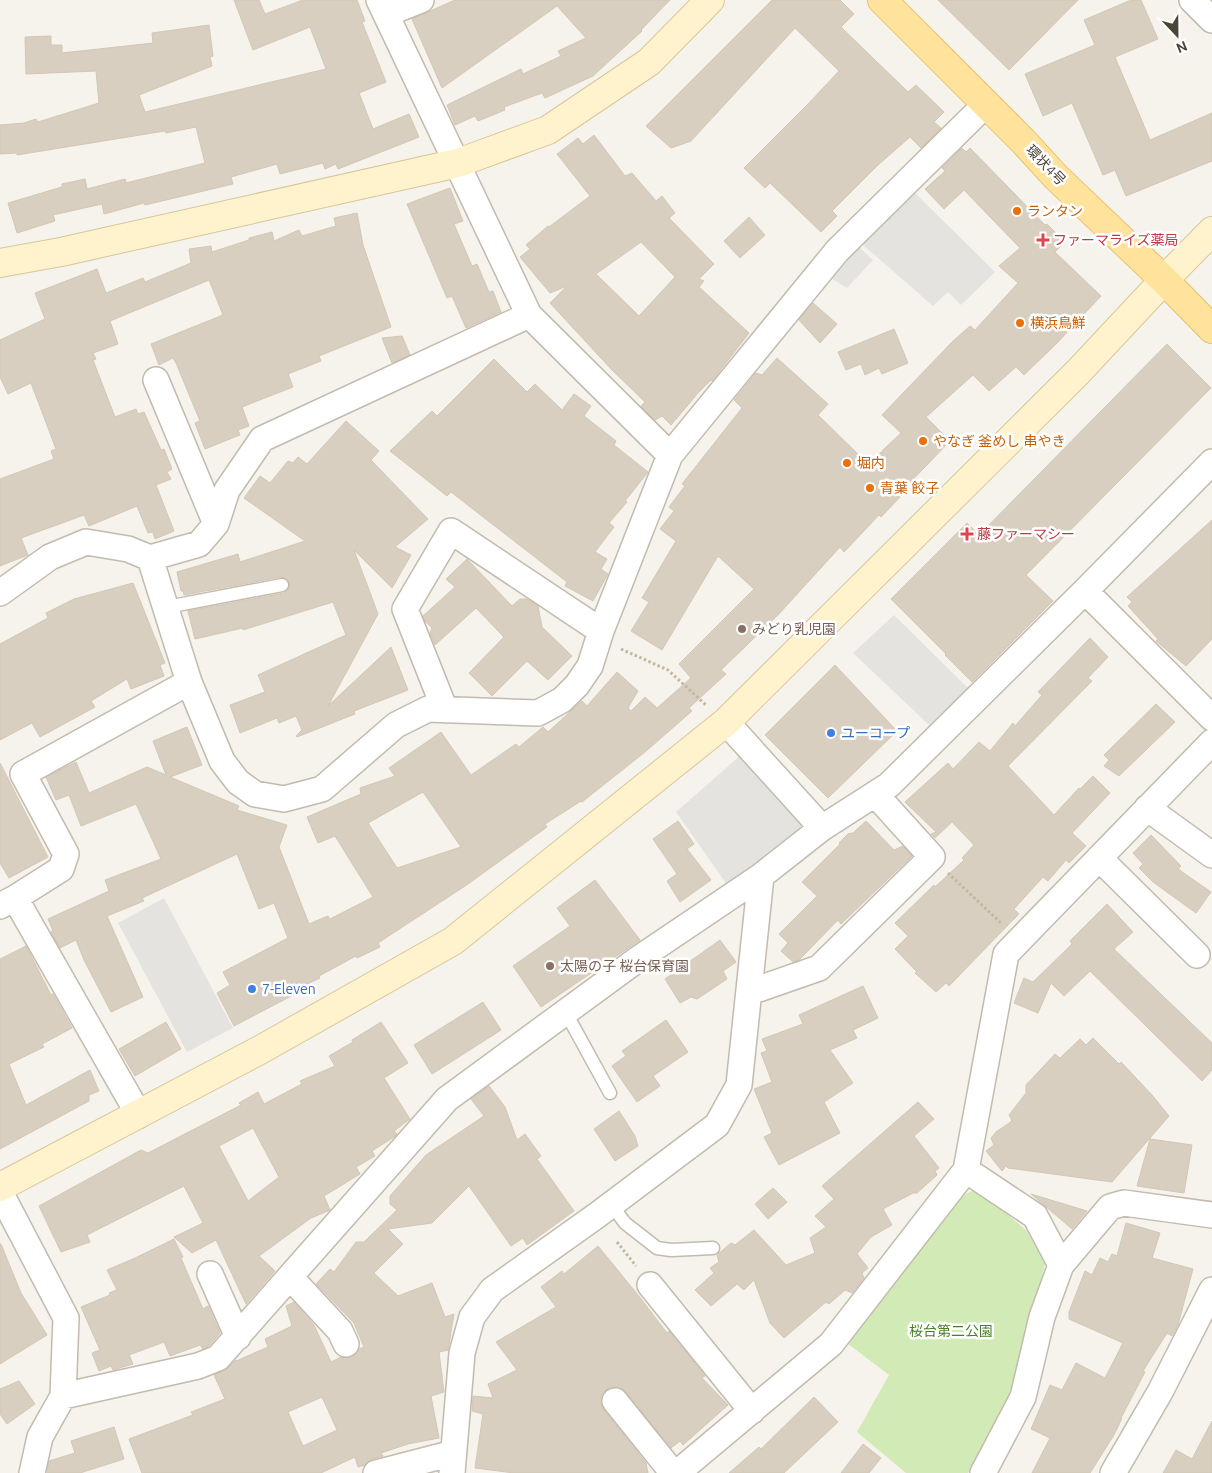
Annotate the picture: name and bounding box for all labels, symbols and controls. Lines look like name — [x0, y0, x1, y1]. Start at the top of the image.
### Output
north arrow — [1152, 10, 1202, 60]
text: N — [1174, 38, 1190, 56]
street label: 環状4号 — [1023, 141, 1069, 189]
place label: ランタン — [1027, 203, 1083, 219]
marker: ランタン — [1011, 205, 1023, 217]
place label: ファーマライズ薬局 — [1053, 232, 1179, 248]
marker: ファーマライズ薬局 — [1037, 234, 1049, 246]
place label: 横浜鳥鮮 — [1030, 315, 1086, 331]
marker: 横浜鳥鮮 — [1014, 317, 1026, 329]
place label: やなぎ 釜めし 串やき — [933, 433, 1065, 449]
marker: やなぎ 釜めし 串やき — [917, 435, 929, 447]
place label: 堀内 — [857, 455, 885, 471]
marker: 堀内 — [841, 457, 853, 469]
place label: 青葉 餃子 — [880, 480, 939, 496]
marker: 青葉 餃子 — [864, 482, 876, 494]
place label: 藤ファーマシー — [977, 526, 1075, 542]
marker: 藤ファーマシー — [961, 528, 973, 540]
place label: みどり乳児園 — [752, 621, 836, 637]
marker: みどり乳児園 — [736, 623, 748, 635]
place label: ユーコープ — [841, 725, 910, 741]
marker: ユーコープ — [825, 727, 837, 739]
place label: 太陽の子 桜台保育園 — [560, 958, 689, 974]
marker: 太陽の子 桜台保育園 — [544, 960, 556, 972]
place label: 7-Eleven — [262, 981, 316, 997]
marker: 7-Eleven — [246, 983, 258, 995]
park label: 桜台第二公園 — [909, 1323, 993, 1339]

